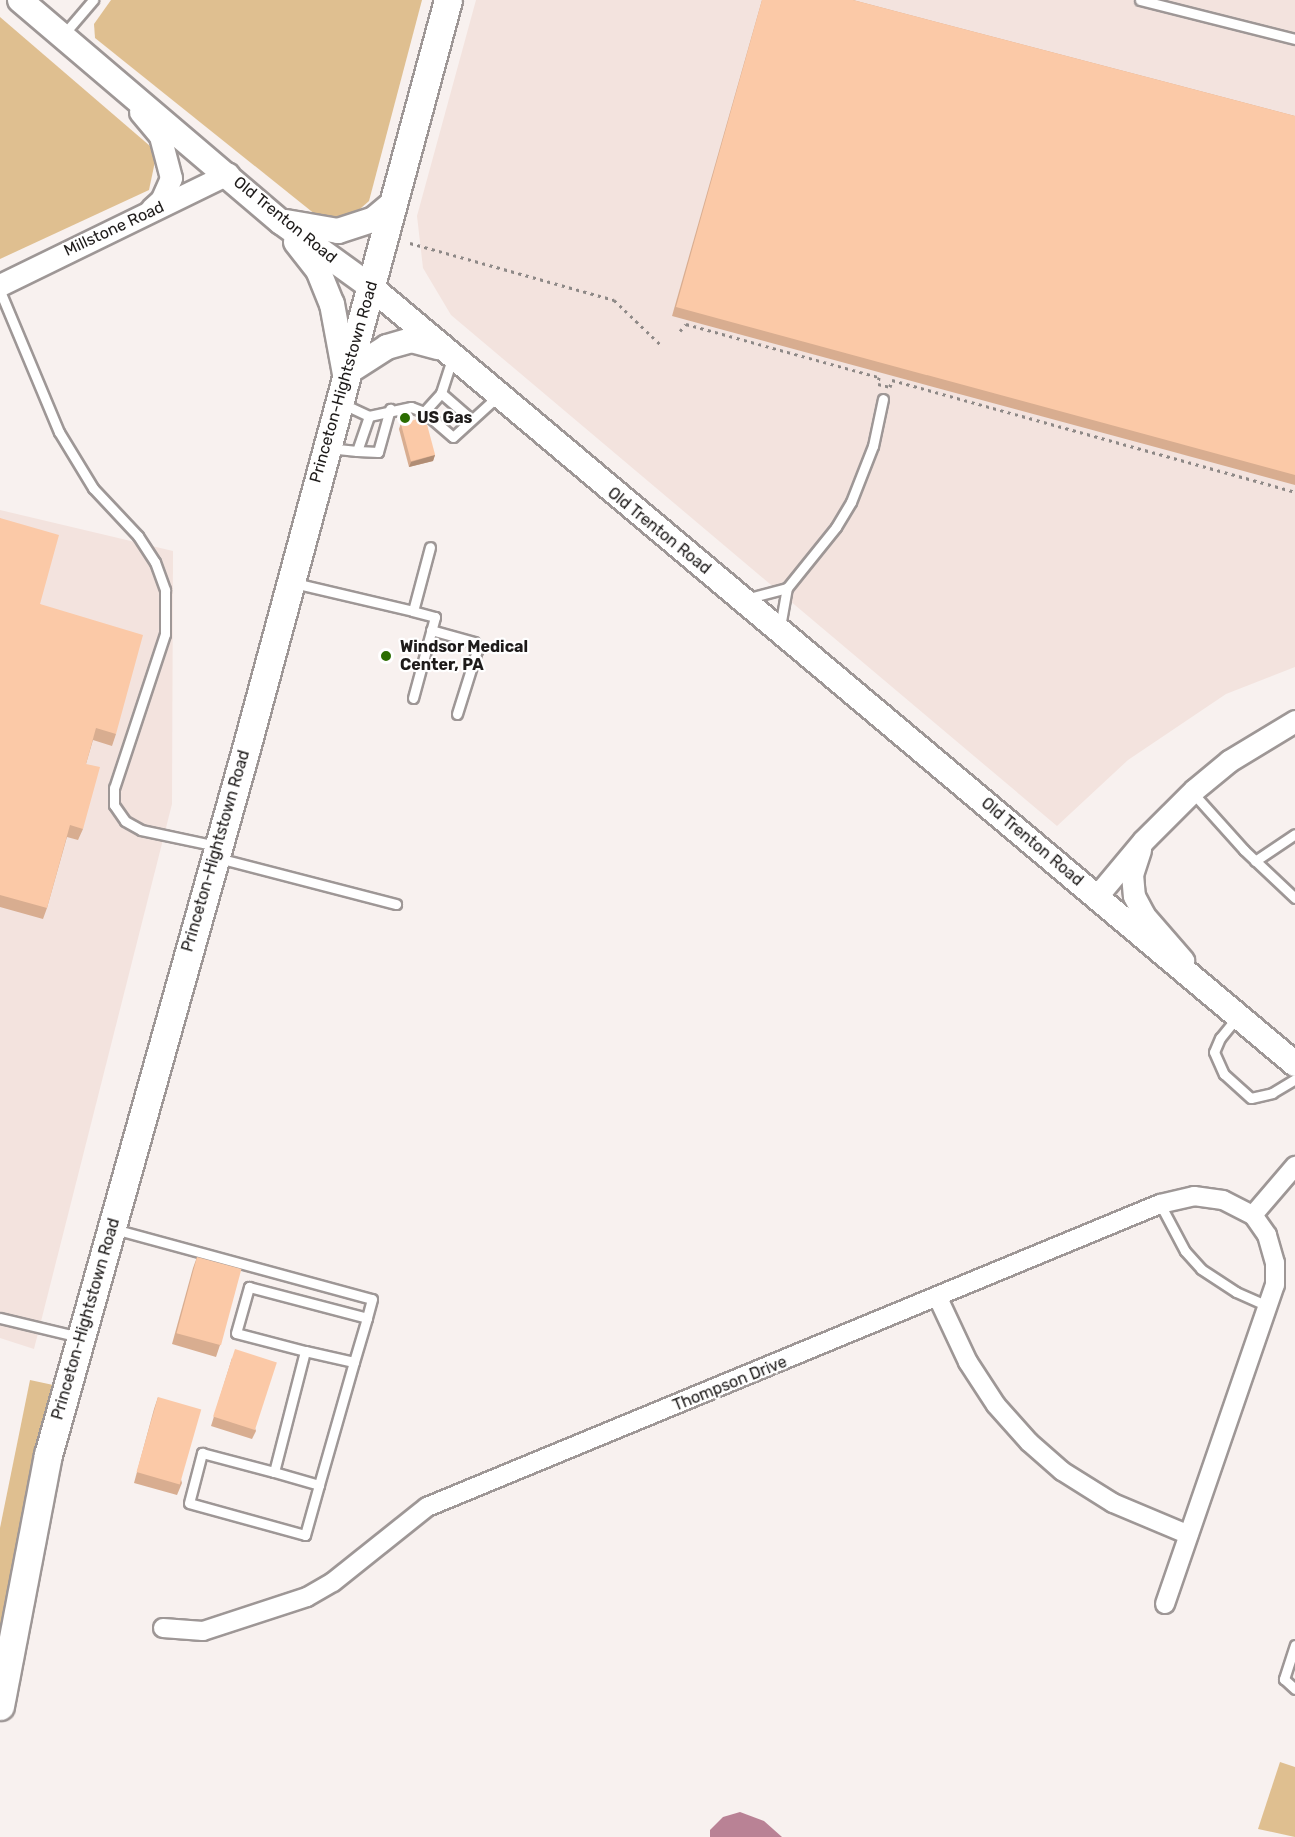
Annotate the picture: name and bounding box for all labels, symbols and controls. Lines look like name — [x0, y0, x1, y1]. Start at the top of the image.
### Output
street label: Old Trenton Road — [229, 172, 341, 268]
street label: Millstone Road — [61, 197, 167, 261]
street label: Princeton-Hightstown Road — [306, 279, 382, 485]
place label: US Gas — [417, 408, 472, 428]
marker: US Gas — [398, 411, 412, 425]
street label: Old Trenton Road — [603, 483, 715, 579]
place label: Windsor Medical Center, PA — [400, 637, 528, 675]
marker: Windsor Medical Center, PA — [377, 647, 395, 665]
street label: Princeton-Hightstown Road — [178, 748, 254, 954]
street label: Old Trenton Road — [977, 794, 1087, 890]
street label: Princeton-Hightstown Road — [48, 1216, 124, 1422]
street label: Thompson Drive — [670, 1352, 790, 1416]

